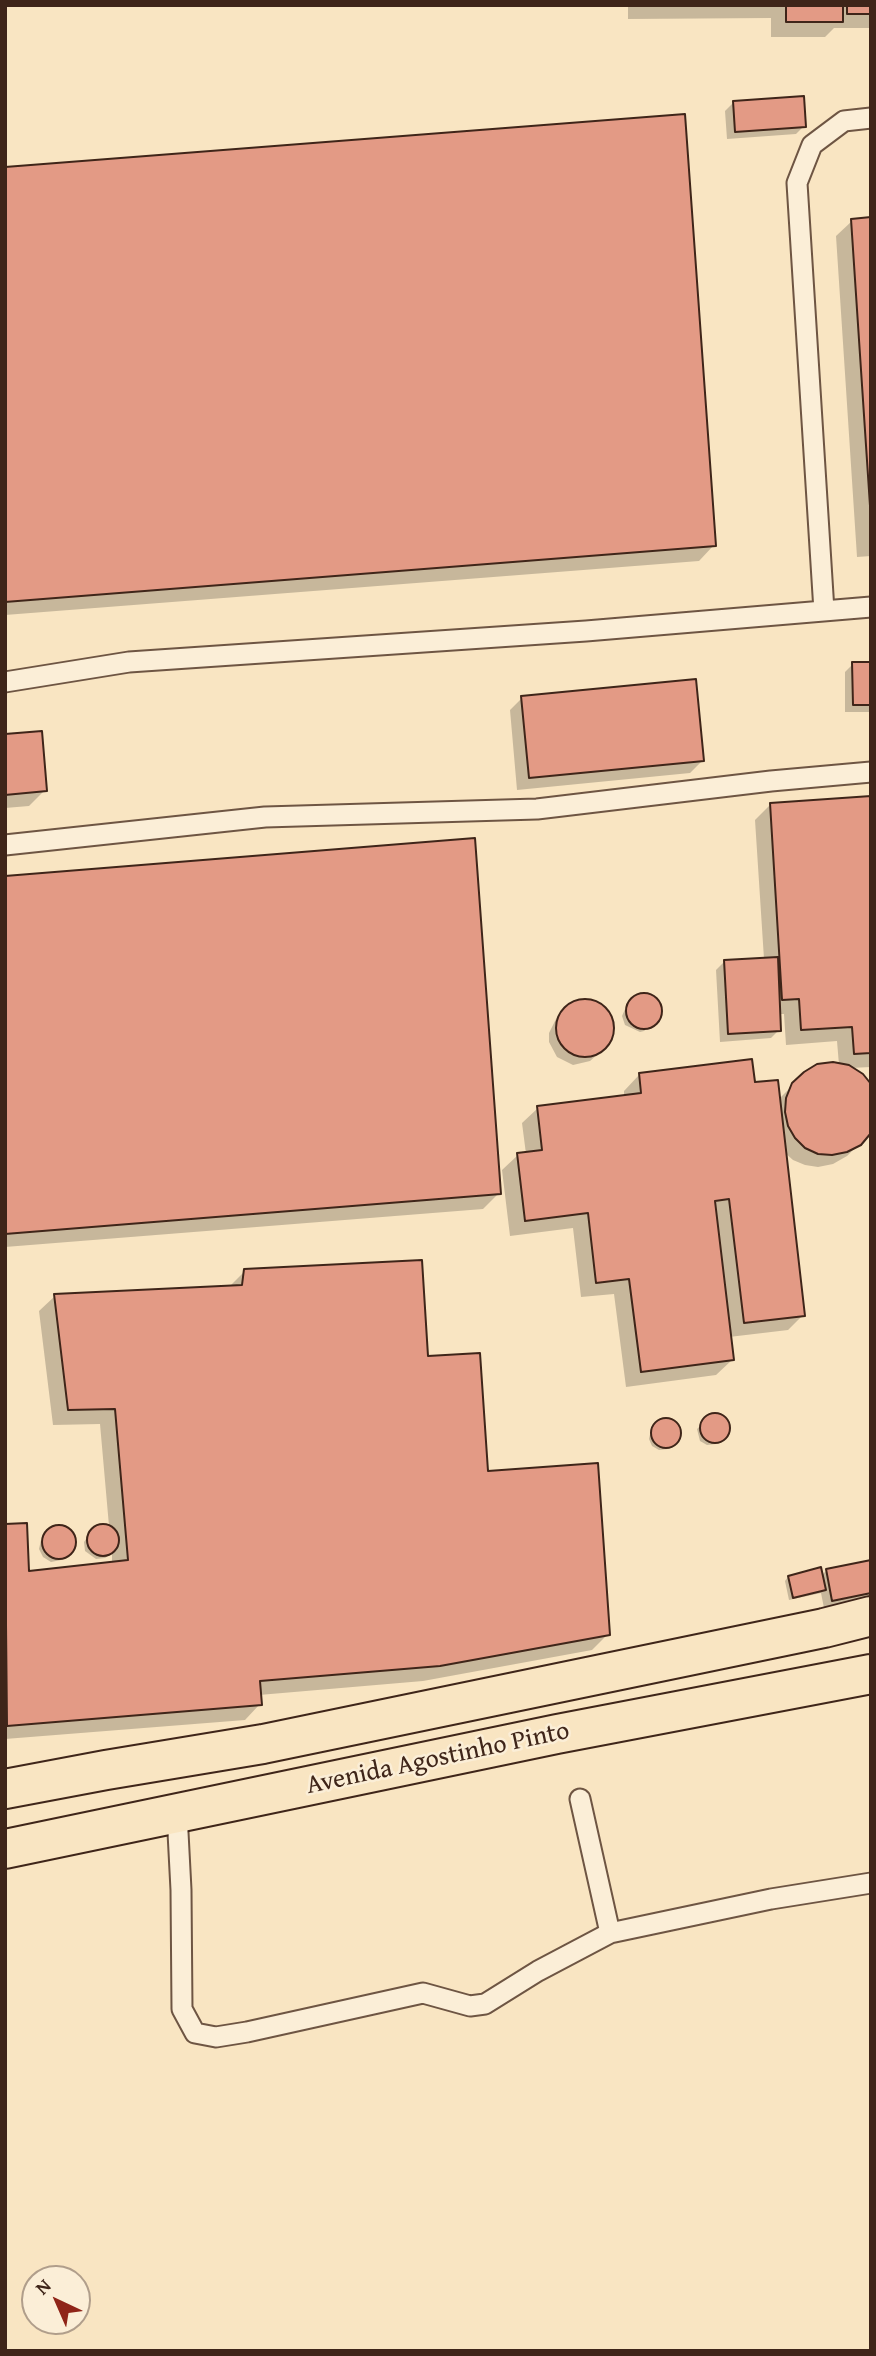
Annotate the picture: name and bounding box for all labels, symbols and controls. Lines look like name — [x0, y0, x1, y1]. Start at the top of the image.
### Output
street label: Avenida Agostinho Pinto — [304, 1716, 572, 1802]
north arrow — [21, 2265, 91, 2335]
text: N — [29, 2272, 57, 2301]

